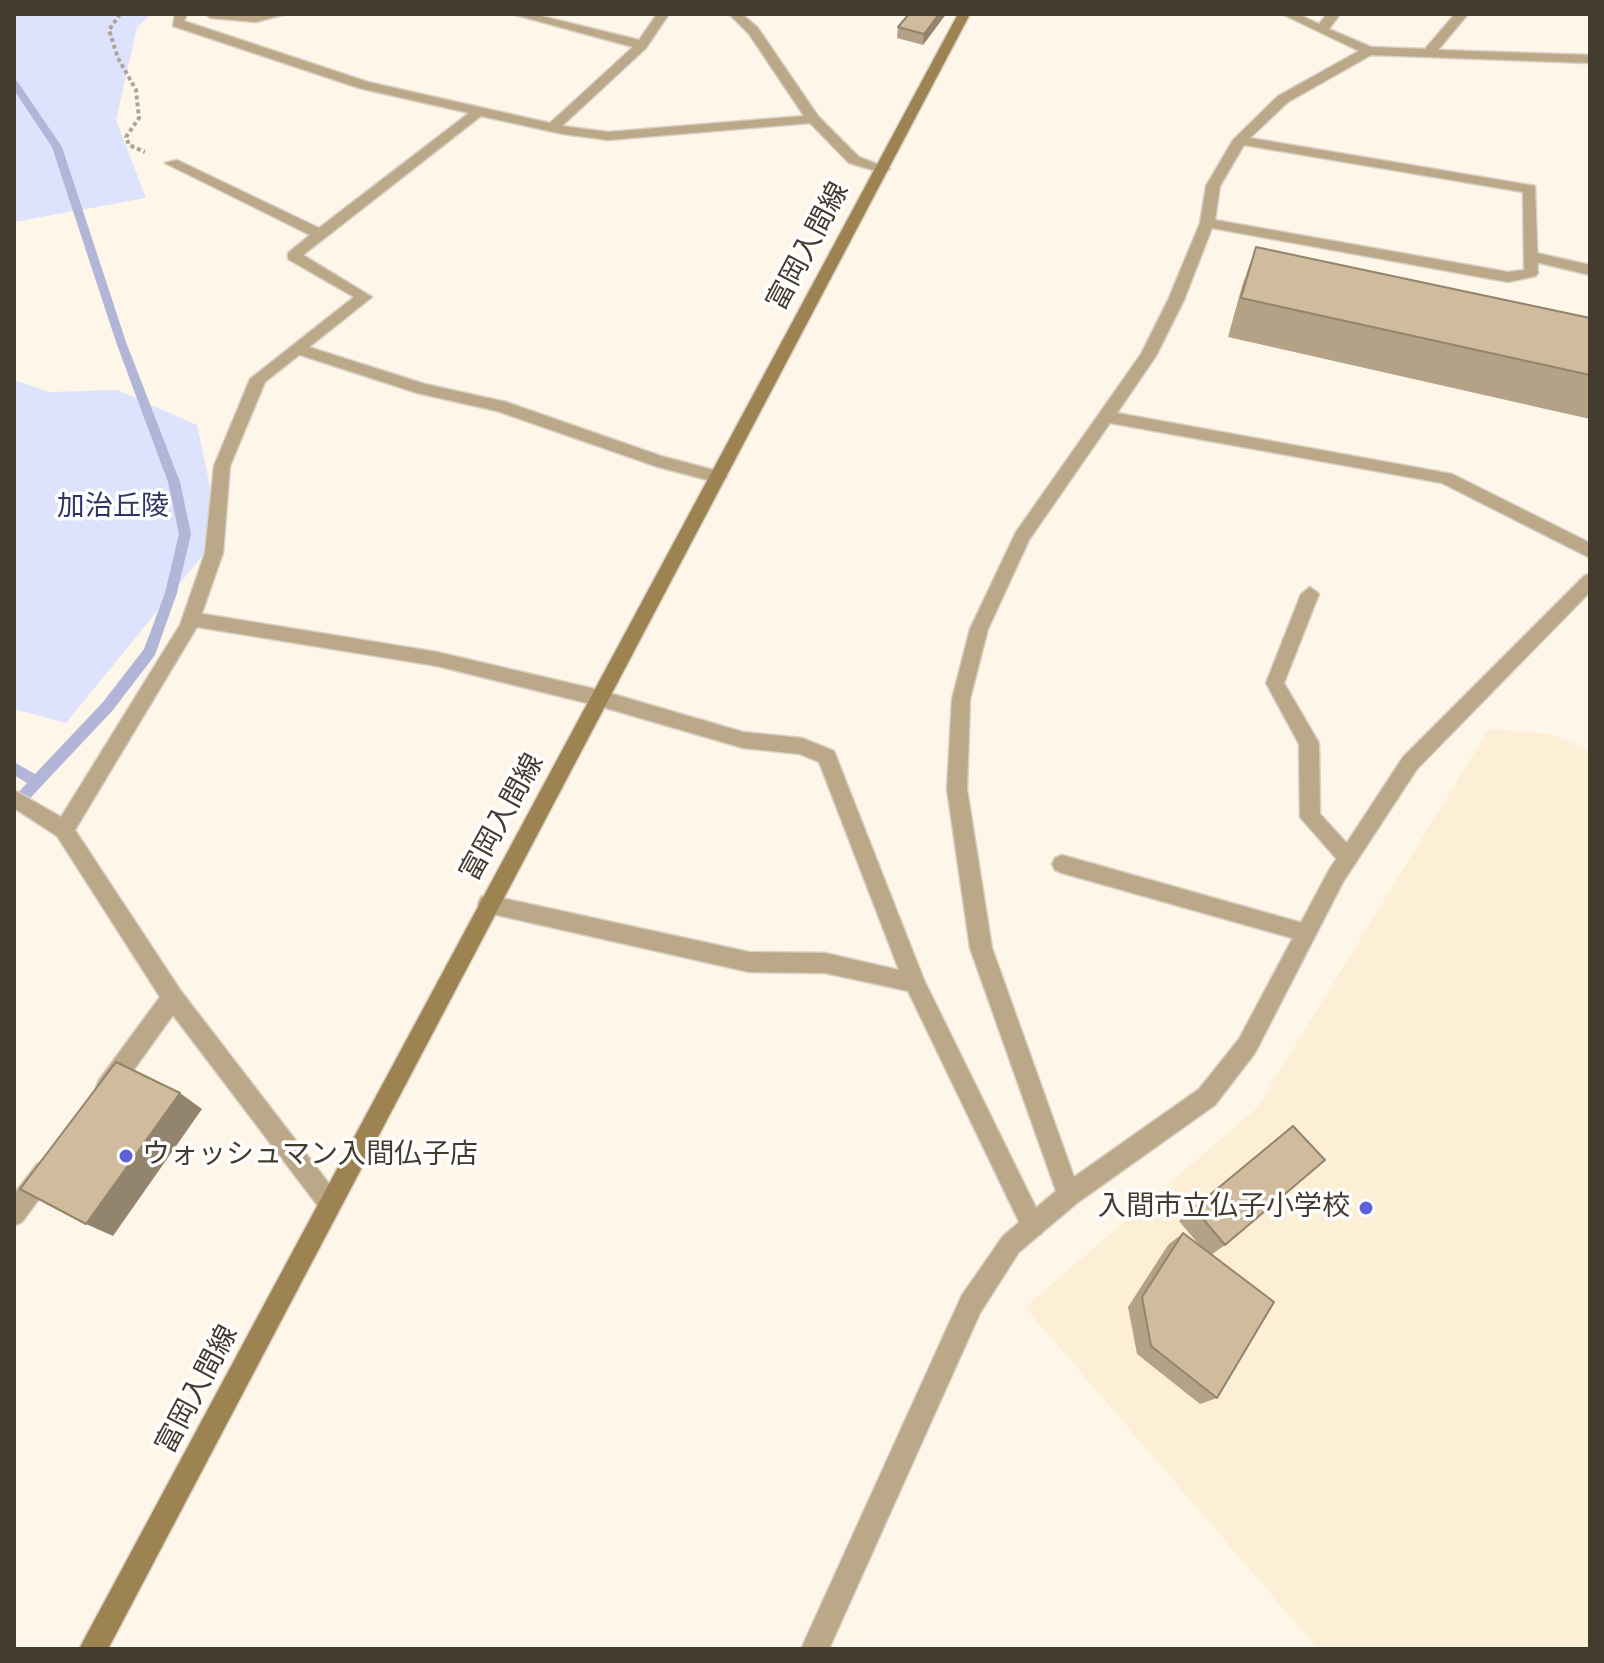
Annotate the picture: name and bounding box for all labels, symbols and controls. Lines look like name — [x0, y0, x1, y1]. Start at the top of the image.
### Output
street label: 富岡入間線 — [761, 177, 857, 317]
park label: 加治丘陵 — [57, 491, 169, 525]
street label: 富岡入間線 — [454, 749, 552, 887]
place label: ウォッシュマン入間仏子店 — [142, 1139, 478, 1173]
marker: ウォッシュマン入間仏子店 — [117, 1147, 135, 1165]
place label: 入間市立仏子小学校 — [1098, 1191, 1350, 1225]
marker: 入間市立仏子小学校 — [1357, 1199, 1375, 1217]
street label: 富岡入間線 — [150, 1320, 246, 1460]

